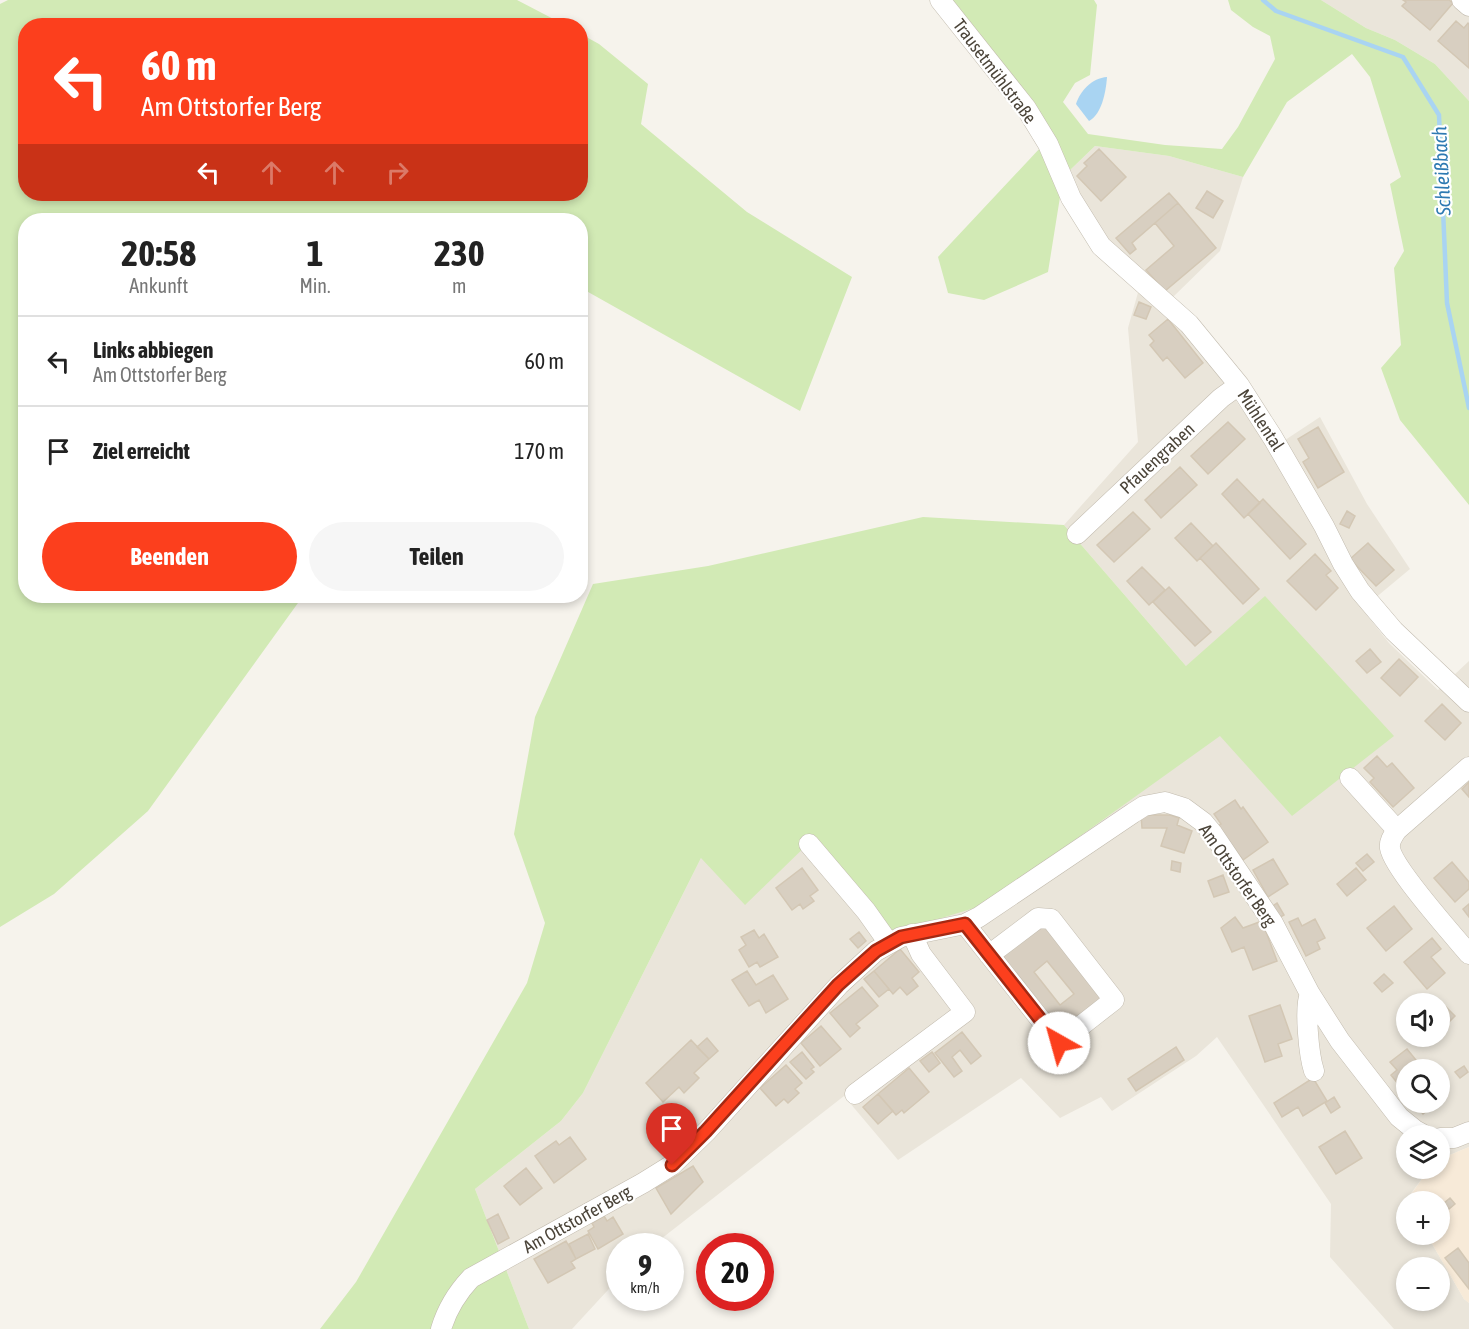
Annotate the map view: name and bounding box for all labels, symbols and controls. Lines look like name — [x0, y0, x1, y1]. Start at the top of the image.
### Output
street label: Trausetmühlstraße — [949, 15, 1041, 127]
text: 60 m — [141, 41, 216, 89]
icon: left — [42, 42, 120, 120]
text: Am Ottstorfer Berg — [141, 91, 321, 122]
water label: Schleißbach — [1427, 125, 1455, 217]
icon: left — [192, 156, 225, 189]
icon: ahead — [255, 156, 288, 189]
icon: ahead — [318, 156, 351, 189]
icon: right — [381, 156, 414, 189]
text: 20:58 — [121, 232, 196, 274]
text: 1 — [307, 232, 323, 274]
text: 230 — [434, 232, 485, 274]
text: Ankunft — [129, 274, 188, 297]
text: Min. — [299, 274, 331, 297]
text: m — [452, 274, 467, 297]
text: Links abbiegen — [93, 337, 214, 363]
icon: left — [42, 345, 75, 378]
text: 60 m — [524, 348, 564, 374]
text: Am Ottstorfer Berg — [93, 363, 227, 386]
street label: Mühlental — [1233, 385, 1289, 455]
street label: Pfauengraben — [1115, 418, 1199, 498]
icon: arrive — [42, 435, 75, 468]
text: Ziel erreicht — [93, 438, 190, 464]
text: 170 m — [514, 438, 564, 464]
button: Beenden — [42, 522, 297, 591]
button: Teilen — [309, 522, 564, 591]
street label: Am Ottstorfer Berg — [1195, 820, 1281, 930]
map controls — [1396, 993, 1450, 1311]
button: sound — [1396, 993, 1450, 1047]
position arrow — [1027, 1011, 1091, 1075]
button: search — [1396, 1059, 1450, 1113]
pin — [646, 1103, 697, 1165]
icon: arrive — [655, 1112, 688, 1145]
button: layers — [1396, 1125, 1450, 1179]
street label: Am Ottstorfer Berg — [519, 1181, 635, 1257]
button: + — [1396, 1191, 1450, 1245]
speed limit sign: 20 — [696, 1233, 774, 1311]
text: 9 — [638, 1248, 652, 1282]
button: − — [1396, 1257, 1450, 1311]
text: km/h — [630, 1279, 660, 1296]

